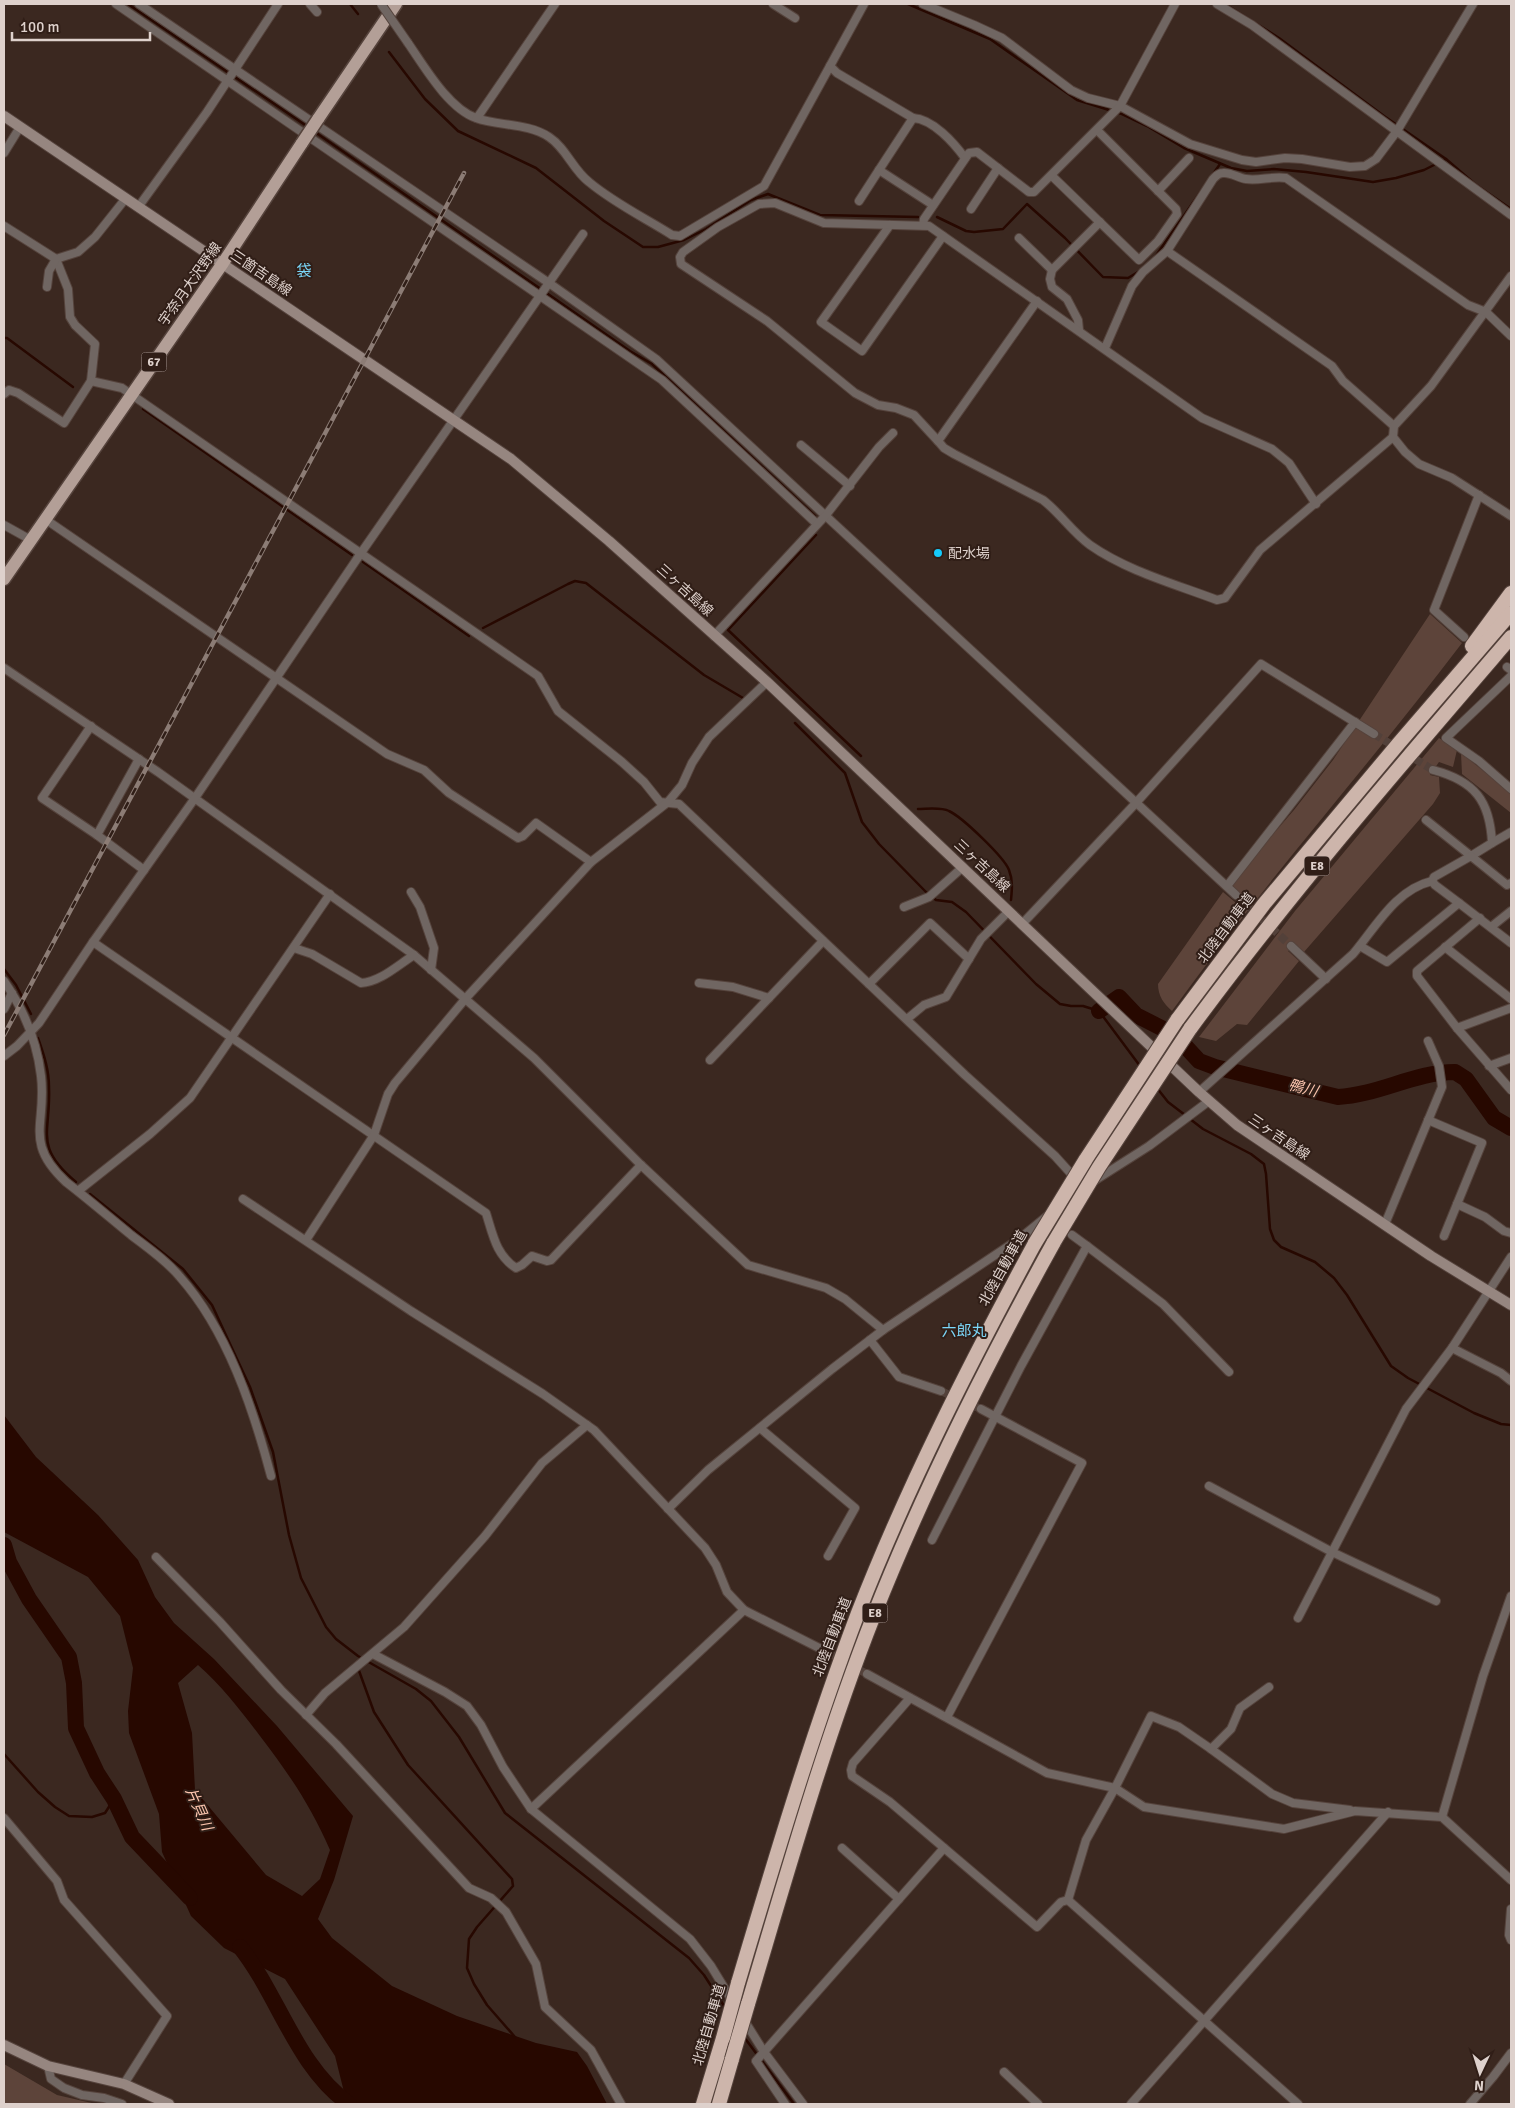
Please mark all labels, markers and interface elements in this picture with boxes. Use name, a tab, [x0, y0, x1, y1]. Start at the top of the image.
scale bar	[12, 10, 150, 42]
text: 100 m	[20, 18, 60, 36]
street label: 宇奈月大沢野線	[155, 239, 225, 329]
street label: 三箇吉島線	[227, 246, 295, 300]
district label: 袋	[296, 262, 312, 280]
road number: 67	[142, 352, 166, 372]
place label: 配水場	[948, 545, 990, 562]
marker: 配水場	[932, 547, 944, 559]
street label: 三ヶ吉島線	[653, 560, 717, 620]
street label: 三ヶ吉島線	[951, 836, 1013, 896]
road number: E8	[1304, 856, 1330, 876]
street label: 北陸自動車道	[1194, 889, 1258, 967]
water label: 鴨川	[1286, 1075, 1322, 1101]
street label: 三ヶ吉島線	[1245, 1110, 1313, 1164]
street label: 北陸自動車道	[975, 1227, 1031, 1309]
district label: 六郎丸	[941, 1322, 987, 1340]
street label: 北陸自動車道	[809, 1595, 855, 1679]
road number: E8	[862, 1604, 888, 1622]
water label: 片貝川	[182, 1785, 217, 1835]
street label: 北陸自動車道	[689, 1982, 729, 2068]
north arrow	[1455, 2048, 1505, 2098]
text: N	[1474, 2077, 1485, 2094]

